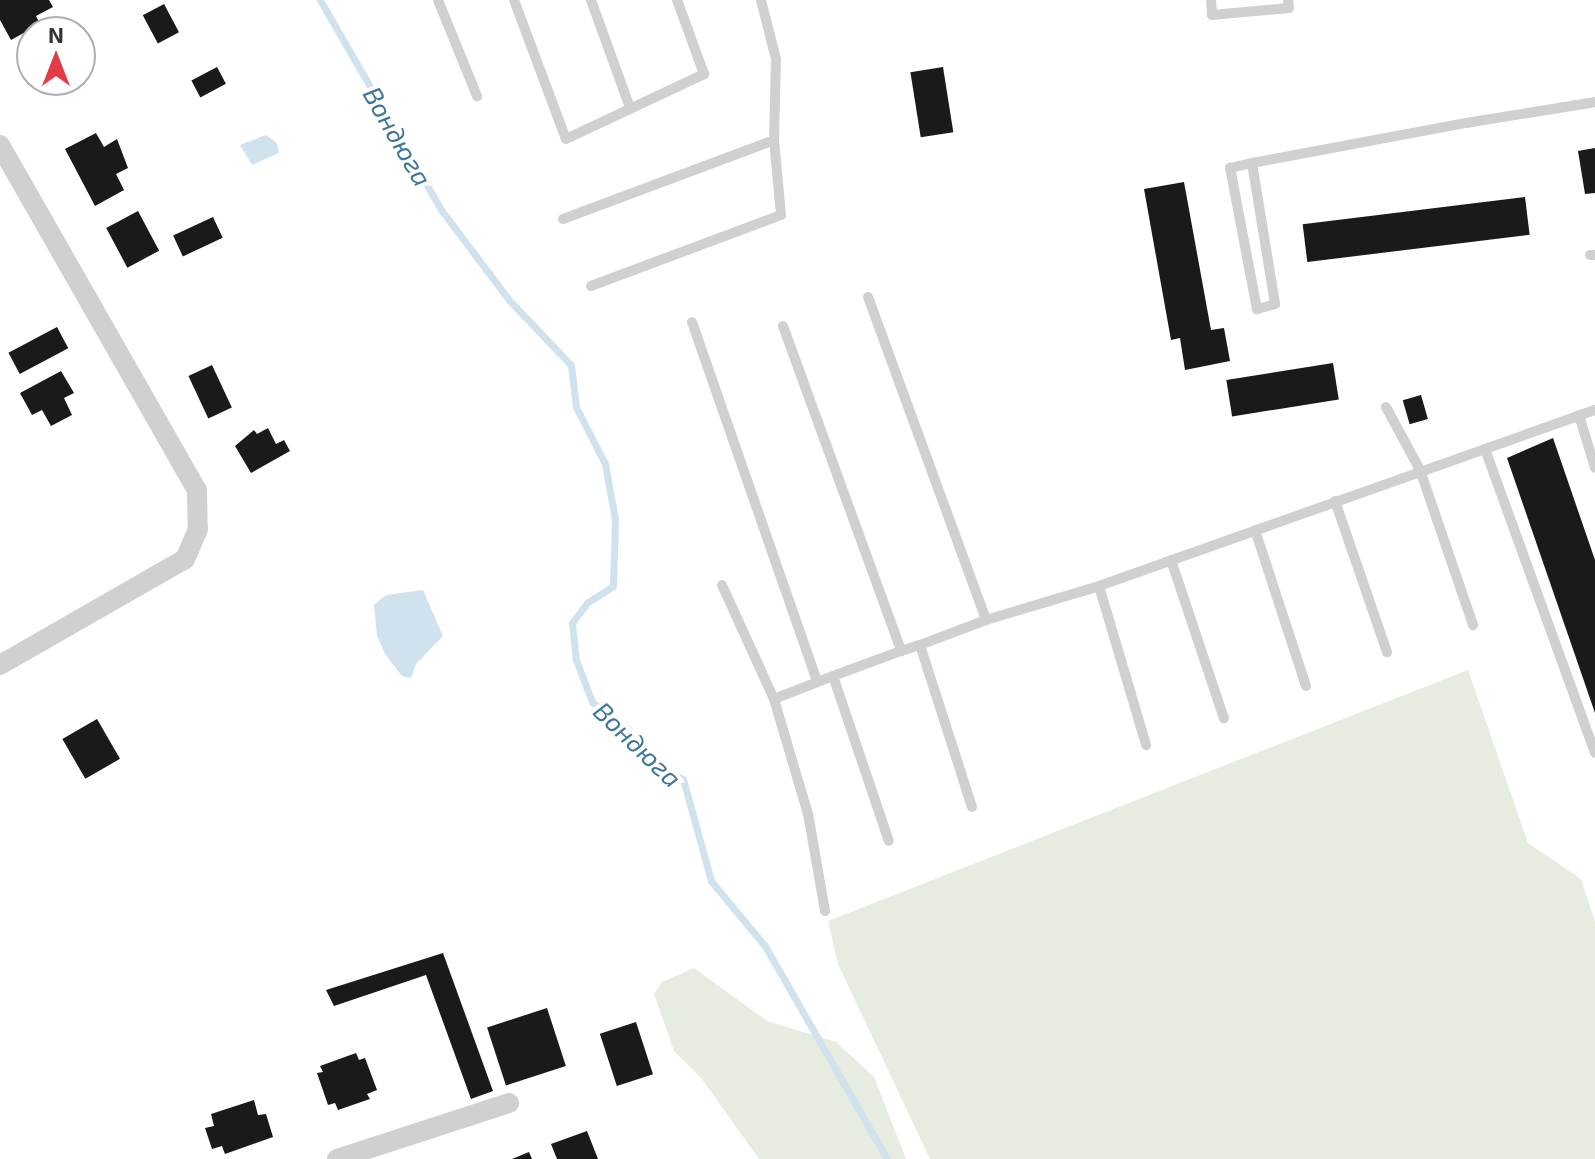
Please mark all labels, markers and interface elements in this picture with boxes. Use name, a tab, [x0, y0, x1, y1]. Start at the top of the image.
north arrow	[16, 16, 96, 96]
text: N	[48, 21, 64, 47]
water label: Вондюга	[357, 81, 439, 191]
water label: Вондюга	[588, 695, 688, 793]

